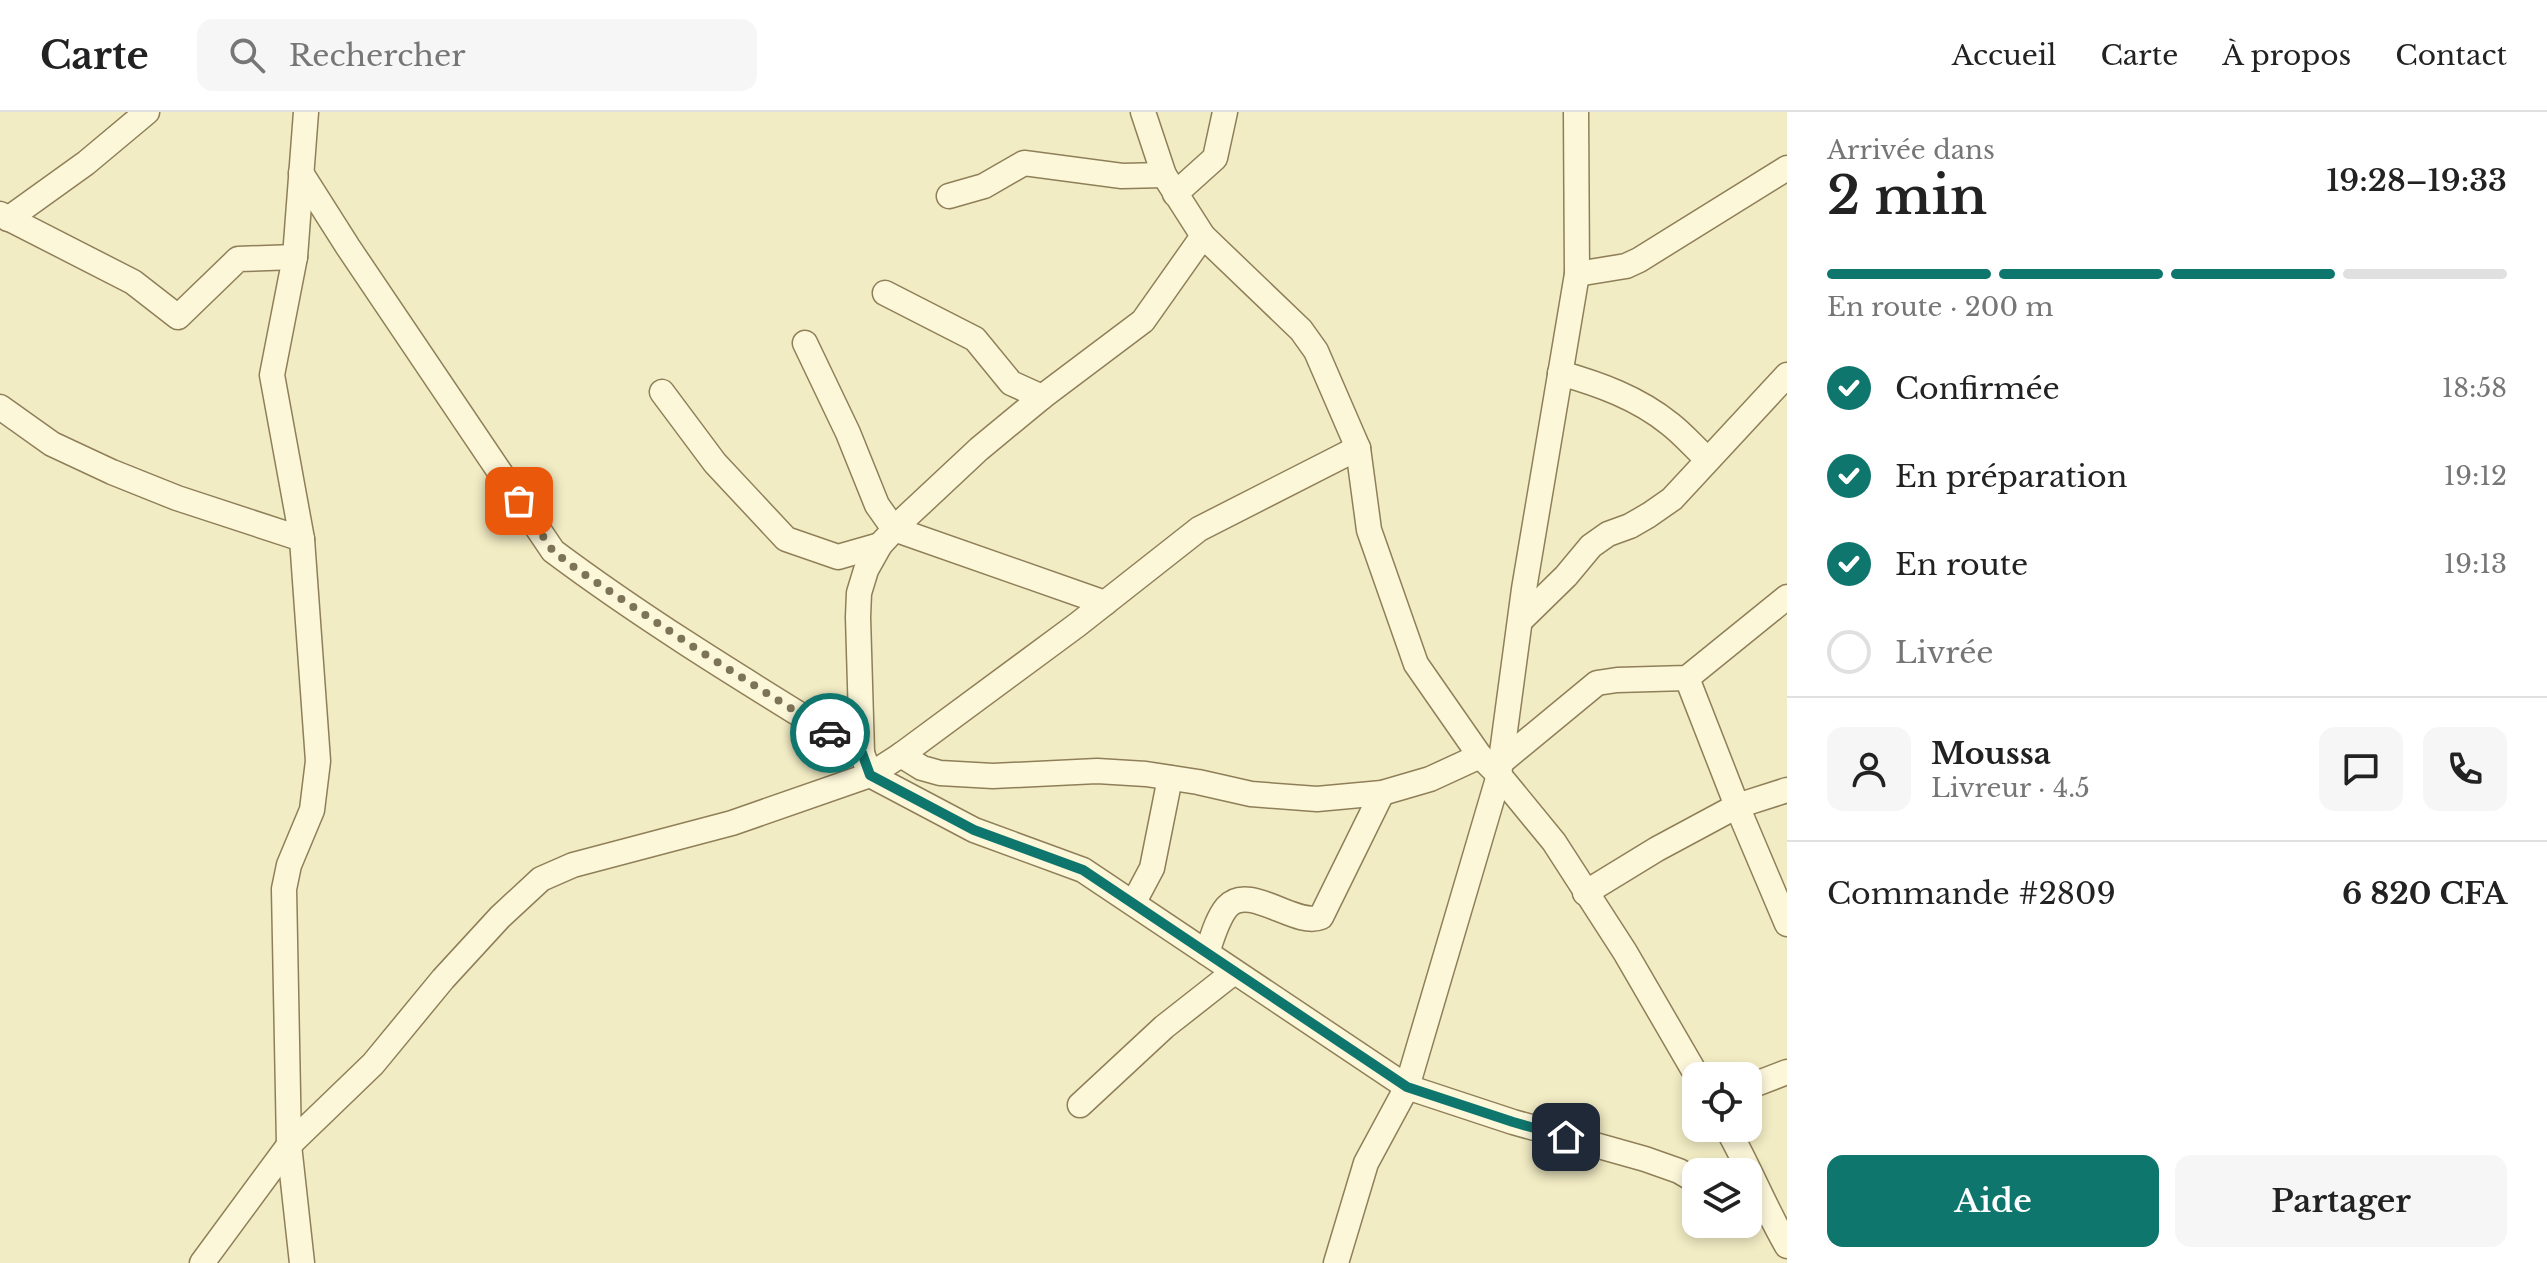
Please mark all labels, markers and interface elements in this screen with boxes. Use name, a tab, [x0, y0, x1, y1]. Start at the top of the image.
search box	[197, 19, 757, 91]
text: Carte	[40, 32, 149, 79]
icon: search	[225, 33, 269, 77]
text: Rechercher	[289, 37, 466, 74]
text: Accueil	[1952, 38, 2056, 73]
text: Carte	[2100, 38, 2178, 73]
text: À propos	[2222, 38, 2351, 73]
text: Contact	[2395, 38, 2507, 73]
text: Arrivée dans	[1827, 134, 1995, 166]
text: 19:28–19:33	[2326, 162, 2507, 199]
text: 2 min	[1827, 164, 1987, 228]
text: En route · 200 m	[1827, 291, 2053, 323]
icon: check	[1827, 366, 1871, 410]
text: Confirmée	[1895, 370, 2060, 407]
text: 18:58	[2442, 372, 2507, 404]
icon: check	[1827, 454, 1871, 498]
text: En préparation	[1895, 458, 2127, 495]
text: 19:12	[2444, 460, 2507, 492]
pin	[485, 467, 553, 535]
icon: bag	[497, 479, 541, 523]
icon: check	[1827, 542, 1871, 586]
text: En route	[1895, 546, 2028, 583]
text: 19:13	[2444, 548, 2507, 580]
text: Livrée	[1895, 634, 1994, 671]
courier	[790, 693, 870, 773]
icon: car	[808, 711, 852, 755]
button: person	[1827, 727, 1911, 811]
button: chat	[2319, 727, 2403, 811]
button: phone	[2423, 727, 2507, 811]
text: Moussa	[1931, 735, 2051, 772]
text: Livreur · 4.5	[1931, 772, 2090, 804]
text: Commande #2809	[1827, 875, 2116, 912]
text: 6 820 CFA	[2342, 875, 2507, 912]
map controls	[1682, 1062, 1762, 1238]
button: locate	[1682, 1062, 1762, 1142]
pin	[1532, 1103, 1600, 1171]
icon: home	[1544, 1115, 1588, 1159]
button: Aide	[1827, 1155, 2159, 1247]
button: Partager	[2175, 1155, 2507, 1247]
button: layers	[1682, 1158, 1762, 1238]

